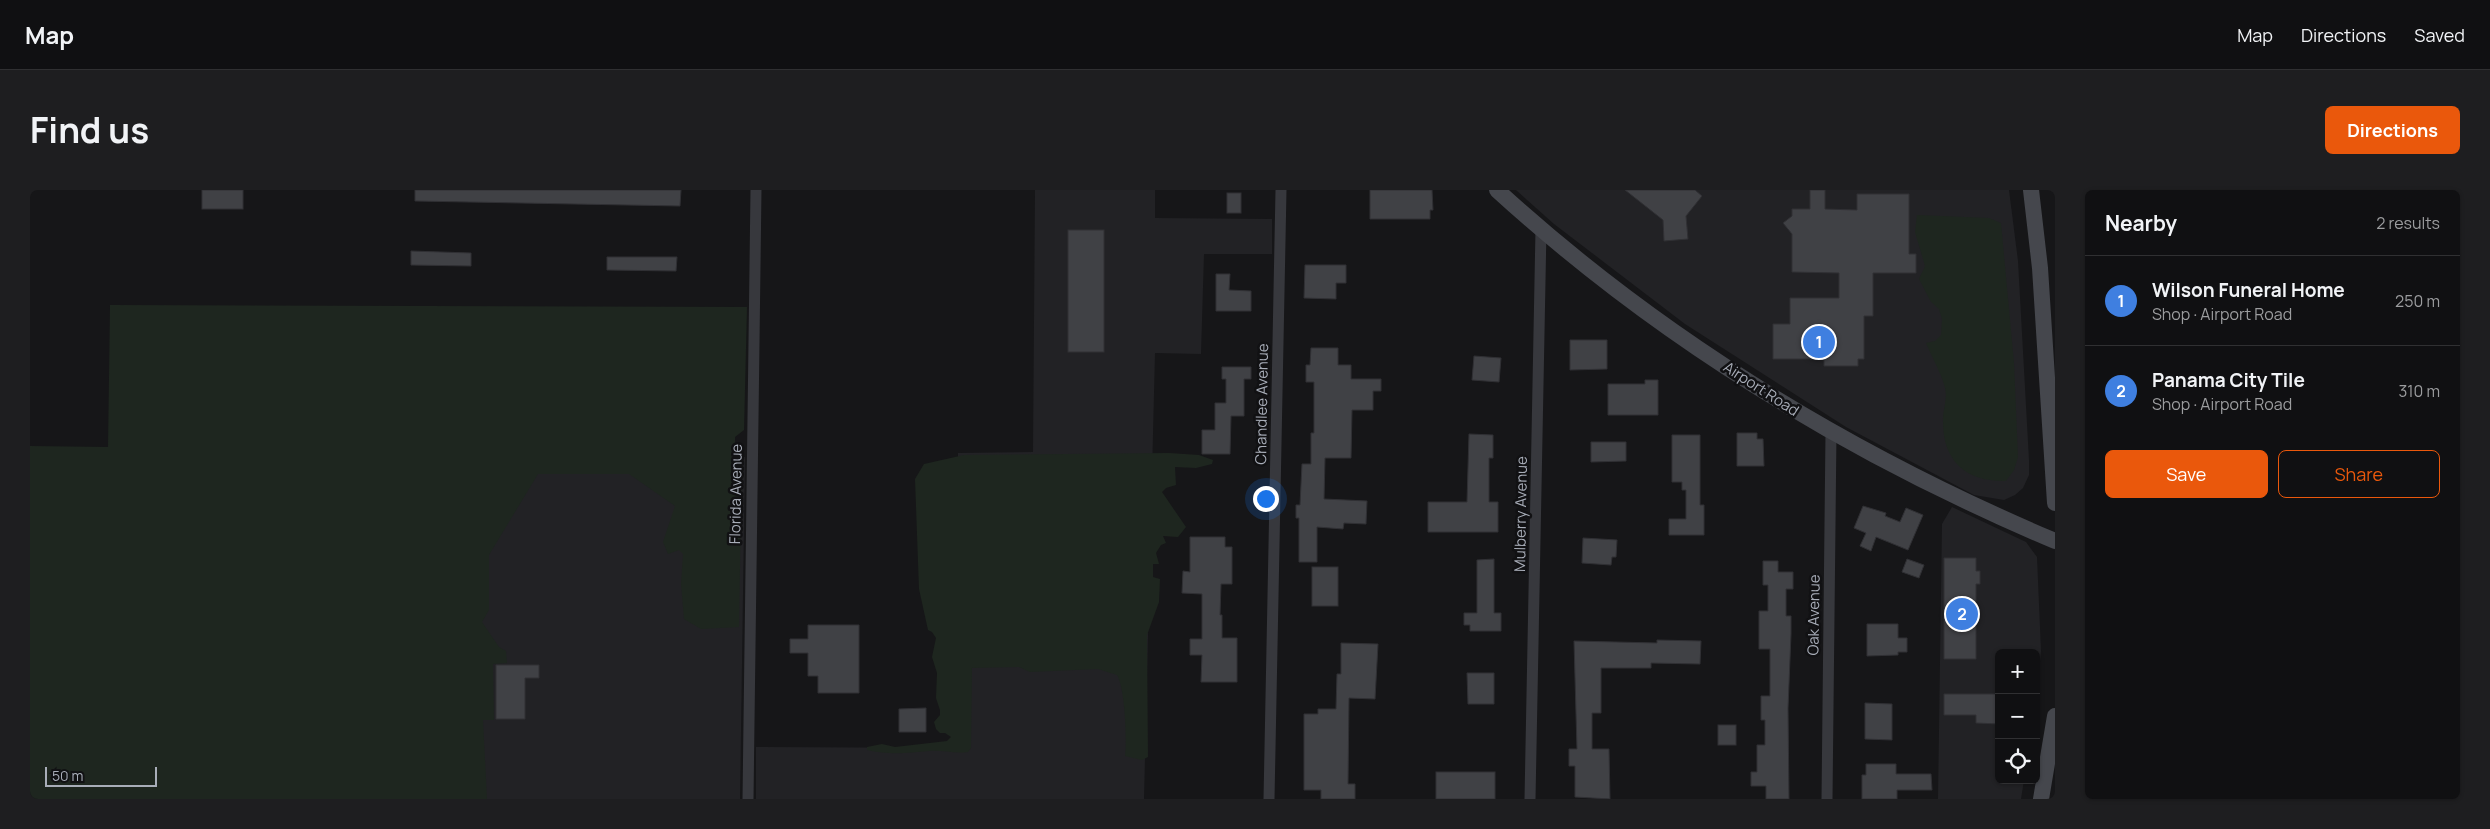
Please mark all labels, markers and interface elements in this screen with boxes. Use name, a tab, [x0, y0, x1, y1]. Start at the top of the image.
text: Map	[25, 18, 74, 51]
text: Map	[2237, 23, 2273, 47]
text: Directions	[2301, 23, 2386, 47]
text: Saved	[2414, 23, 2465, 47]
text: Find us	[30, 106, 149, 154]
button: Directions	[2325, 106, 2460, 154]
text: Nearby	[2105, 209, 2177, 237]
text: 2 results	[2376, 212, 2440, 234]
text: Wilson Funeral Home	[2152, 277, 2345, 303]
text: 1	[2117, 290, 2125, 312]
text: 250 m	[2395, 290, 2440, 312]
text: Shop · Airport Road	[2152, 303, 2292, 325]
pin: 1	[1803, 323, 1835, 361]
street label: Chandlee Avenue	[1250, 343, 1273, 465]
street label: Airport Road	[1719, 356, 1803, 421]
text: Panama City Tile	[2152, 367, 2305, 393]
text: 2	[2116, 380, 2126, 402]
text: 310 m	[2398, 380, 2440, 402]
text: Shop · Airport Road	[2152, 393, 2292, 415]
street label: Florida Avenue	[724, 443, 747, 544]
button: Save	[2105, 450, 2268, 498]
button: Share	[2278, 450, 2440, 498]
street label: Mulberry Avenue	[1509, 456, 1532, 572]
your location	[1253, 486, 1279, 512]
street label: Oak Avenue	[1802, 574, 1825, 656]
pin: 2	[1946, 595, 1978, 633]
map controls	[1995, 649, 2040, 784]
button: +	[1995, 649, 2040, 694]
button: −	[1995, 694, 2040, 739]
button: locate	[1995, 739, 2040, 784]
scale bar	[45, 764, 158, 787]
text: 50 m	[52, 766, 83, 785]

